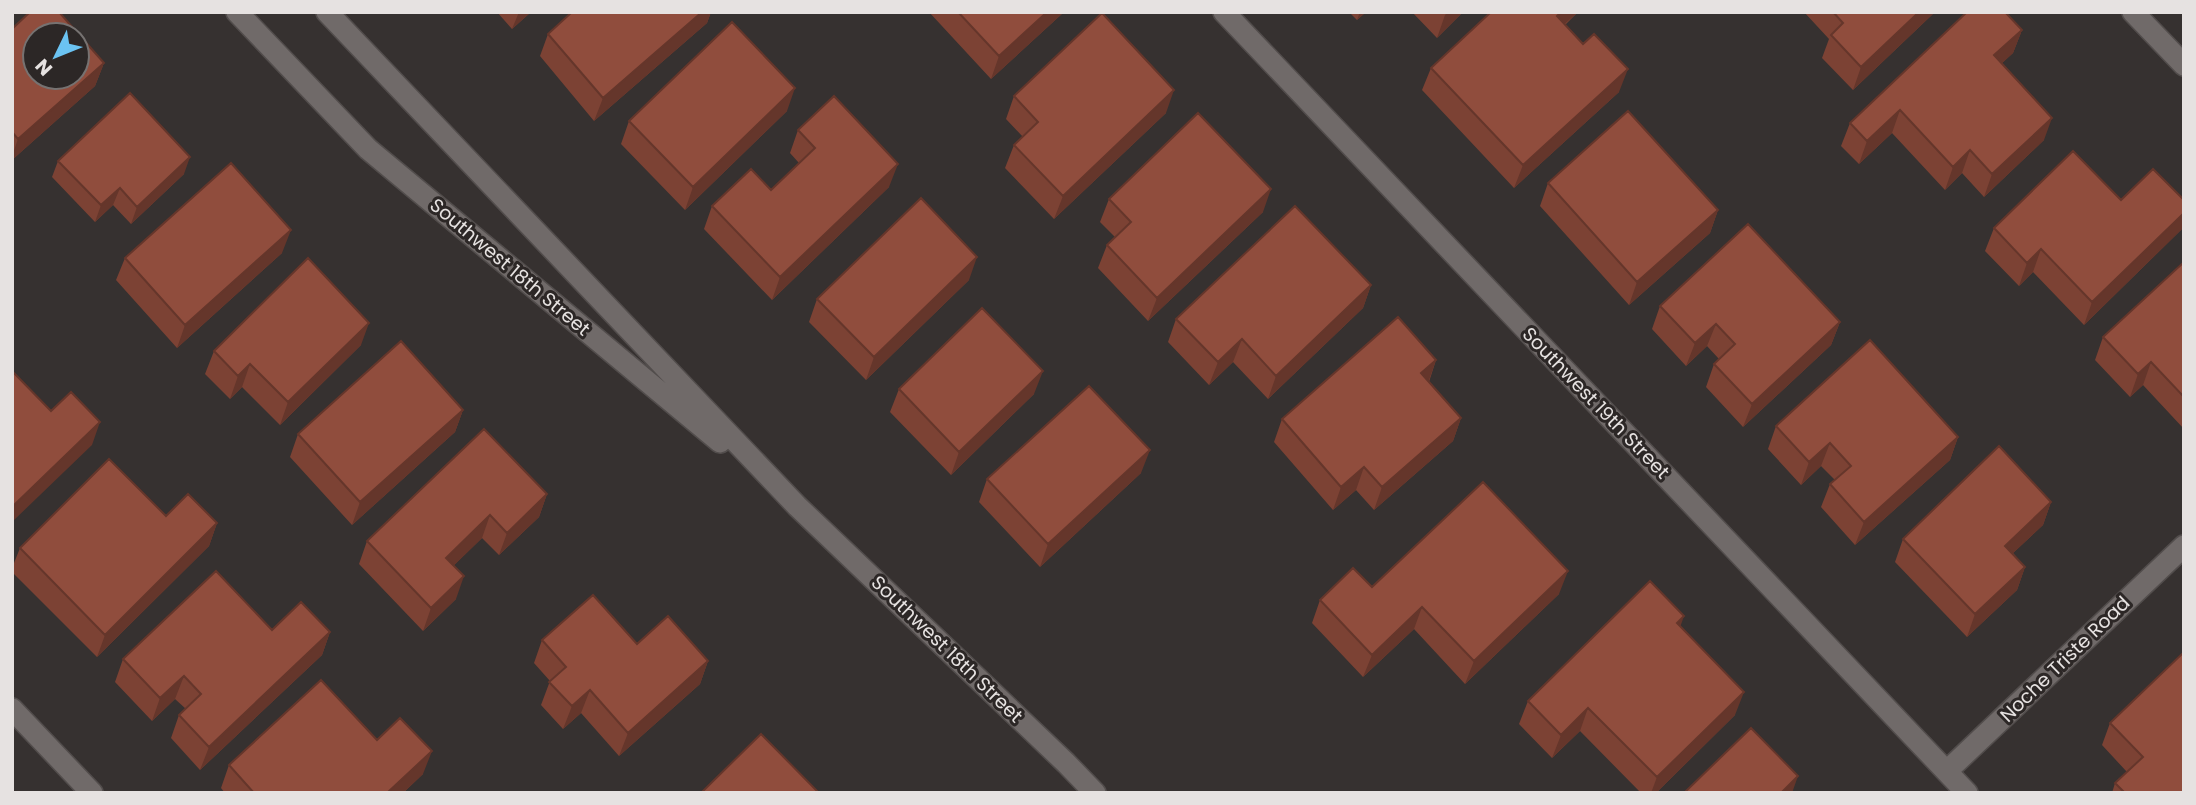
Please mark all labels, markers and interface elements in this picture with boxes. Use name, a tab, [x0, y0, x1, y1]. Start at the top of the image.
north arrow	[21, 21, 91, 91]
text: N	[29, 53, 59, 82]
street label: Southwest 18th Street	[424, 192, 596, 342]
street label: Southwest 19th Street	[1516, 321, 1676, 485]
street label: Southwest 18th Street	[865, 569, 1029, 729]
street label: Noche Triste Road	[1994, 590, 2136, 728]

